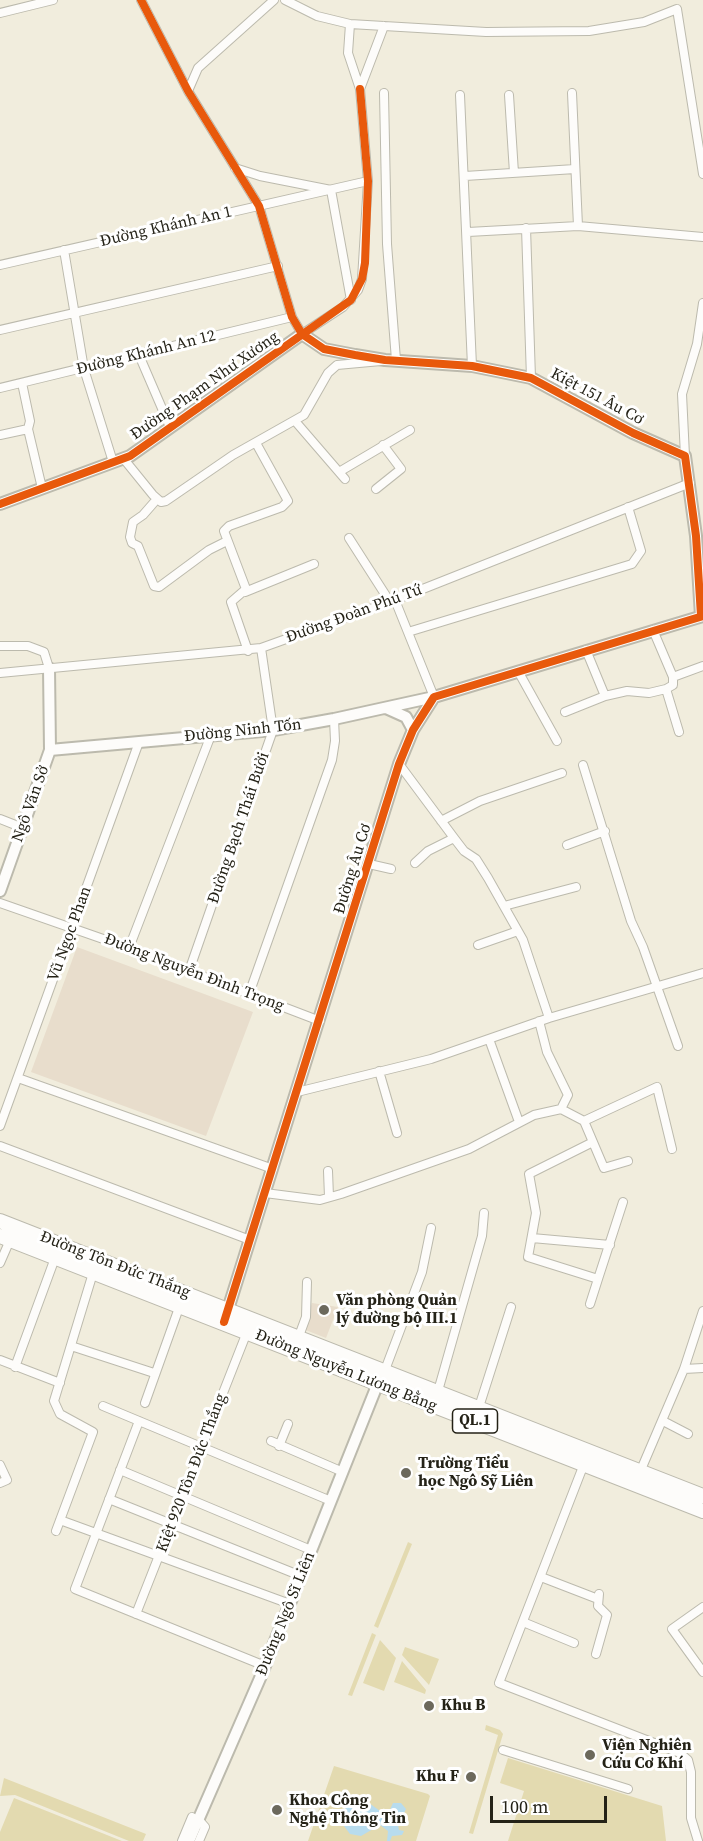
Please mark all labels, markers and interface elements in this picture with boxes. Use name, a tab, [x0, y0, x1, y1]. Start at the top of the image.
street label: Đường Khánh An 1	[98, 203, 234, 251]
street label: Đường Khánh An 12	[74, 326, 218, 380]
street label: Đường Phạm Như Xương	[127, 327, 283, 445]
street label: Kiệt 151 Âu Cơ	[547, 364, 647, 430]
street label: Đường Đoàn Phú Tứ	[283, 580, 425, 648]
street label: Đường Ninh Tốn	[183, 715, 303, 747]
street label: Đường Bạch Thái Bưởi	[204, 750, 274, 906]
street label: Ngô Văn Sở	[8, 763, 54, 845]
street label: Đường Âu Cơ	[330, 822, 376, 916]
street label: Vũ Ngọc Phan	[44, 884, 96, 984]
street label: Đường Nguyễn Đình Trọng	[101, 930, 287, 1016]
street label: Đường Tôn Đức Thắng	[37, 1227, 193, 1303]
place label: Văn phòng Quản lý đường bộ III.1	[336, 1291, 458, 1329]
marker: Văn phòng Quản lý đường bộ III.1	[317, 1303, 331, 1317]
street label: Đường Nguyễn Lương Bằng	[252, 1326, 440, 1416]
street label: Kiệt 920 Tôn Đức Thắng	[153, 1391, 231, 1555]
road number: QL.1	[452, 1409, 498, 1433]
place label: Trường Tiểu học Ngô Sỹ Liên	[418, 1454, 533, 1492]
marker: Trường Tiểu học Ngô Sỹ Liên	[399, 1466, 413, 1480]
street label: Đường Ngô Sĩ Liên	[252, 1549, 320, 1679]
place label: Khu B	[441, 1696, 485, 1716]
marker: Khu B	[422, 1699, 436, 1713]
place label: Viện Nghiên Cứu Cơ Khí	[602, 1736, 692, 1774]
marker: Viện Nghiên Cứu Cơ Khí	[583, 1748, 597, 1762]
place label: Khu F	[416, 1767, 459, 1787]
marker: Khu F	[464, 1770, 478, 1784]
scale bar	[493, 1784, 610, 1822]
place label: Khoa Công Nghệ Thông Tin	[289, 1791, 406, 1829]
text: 100 m	[501, 1794, 548, 1819]
marker: Khoa Công Nghệ Thông Tin	[270, 1803, 284, 1817]

